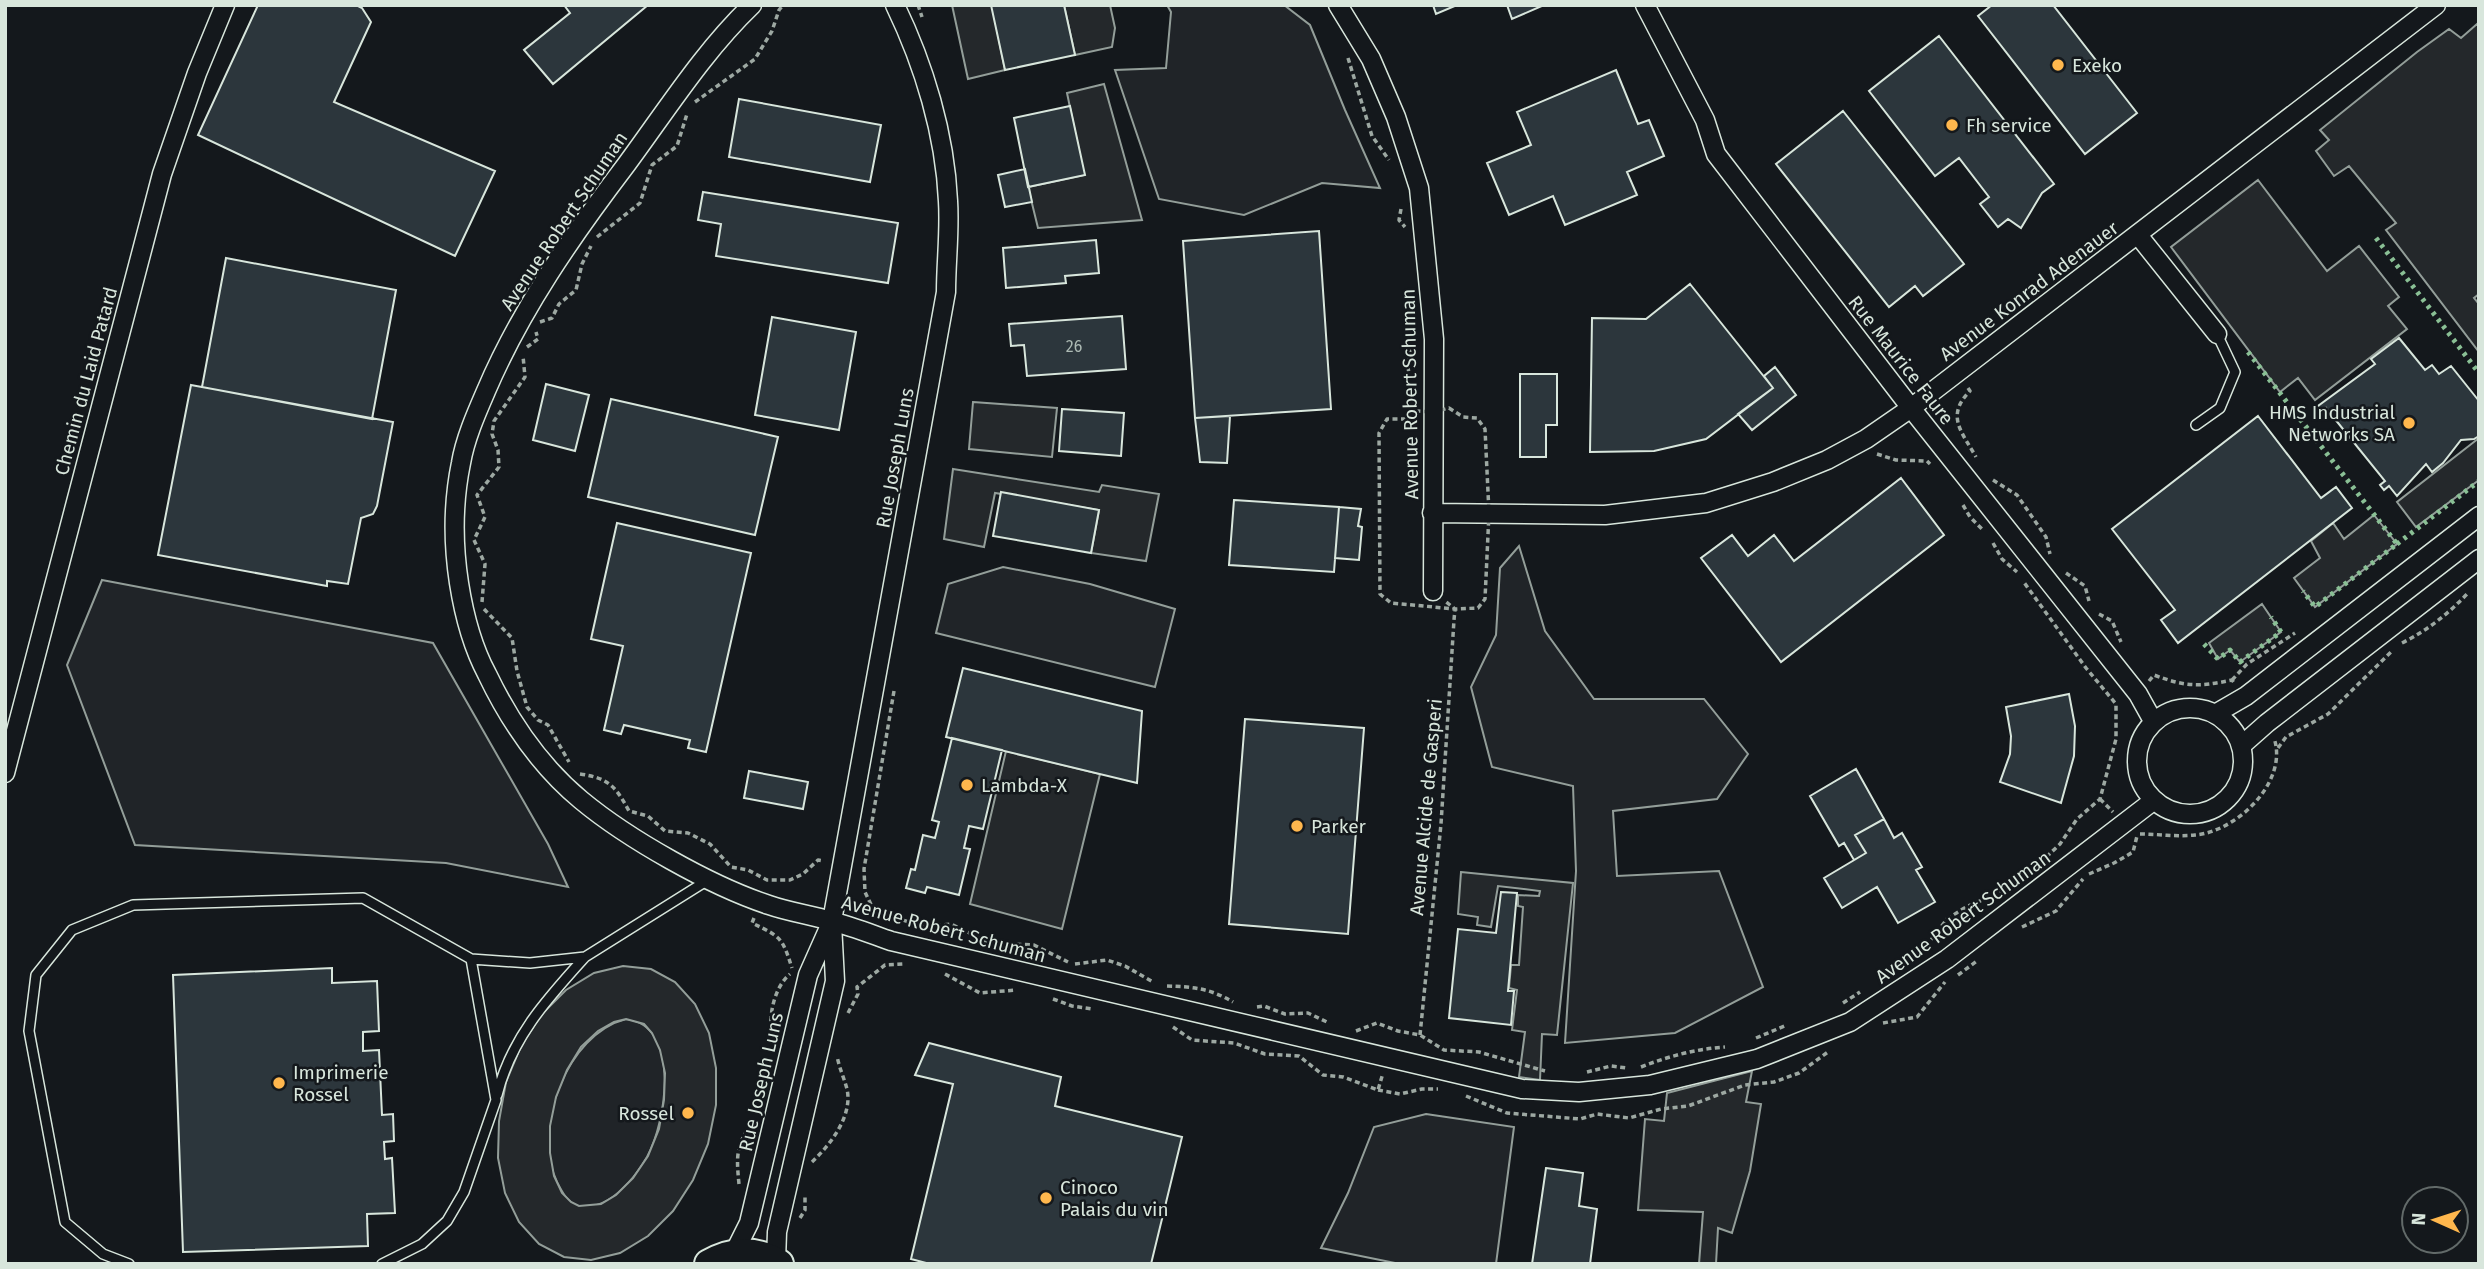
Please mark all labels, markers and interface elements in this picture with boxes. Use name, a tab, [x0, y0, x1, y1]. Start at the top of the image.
place label: Exeko	[2072, 54, 2122, 77]
marker: Exeko	[2050, 57, 2066, 73]
place label: Fh service	[1966, 114, 2052, 137]
marker: Fh service	[1944, 117, 1960, 133]
street label: Avenue Robert Schuman	[496, 127, 632, 315]
street label: Avenue Konrad Adenauer	[1935, 216, 2123, 366]
street label: Chemin du Laid Patard	[50, 284, 122, 478]
street label: Avenue Robert Schuman	[1397, 288, 1423, 500]
street label: Rue Maurice Faure	[1843, 291, 1959, 429]
house number: 26	[1066, 337, 1082, 356]
street label: Rue Joseph Luns	[871, 386, 919, 530]
place label: HMS Industrial Networks SA	[2269, 401, 2395, 446]
marker: HMS Industrial Networks SA	[2401, 415, 2417, 431]
street label: Avenue Alcide de Gasperi	[1405, 698, 1447, 916]
place label: Lambda-X	[981, 774, 1068, 797]
marker: Lambda-X	[959, 777, 975, 793]
place label: Parker	[1311, 815, 1367, 838]
marker: Parker	[1289, 818, 1305, 834]
street label: Avenue Robert Schuman	[1871, 846, 2055, 988]
street label: Avenue Robert Schuman	[839, 891, 1049, 967]
street label: Rue Joseph Luns	[734, 1010, 788, 1154]
place label: Imprimerie Rossel	[293, 1061, 389, 1106]
marker: Imprimerie Rossel	[271, 1075, 287, 1091]
place label: Rossel	[618, 1102, 674, 1125]
marker: Rossel	[680, 1105, 696, 1121]
place label: Cinoco Palais du vin	[1060, 1176, 1169, 1221]
north arrow	[2400, 1185, 2470, 1255]
marker: Cinoco Palais du vin	[1038, 1190, 1054, 1206]
text: N	[2407, 1212, 2430, 1226]

